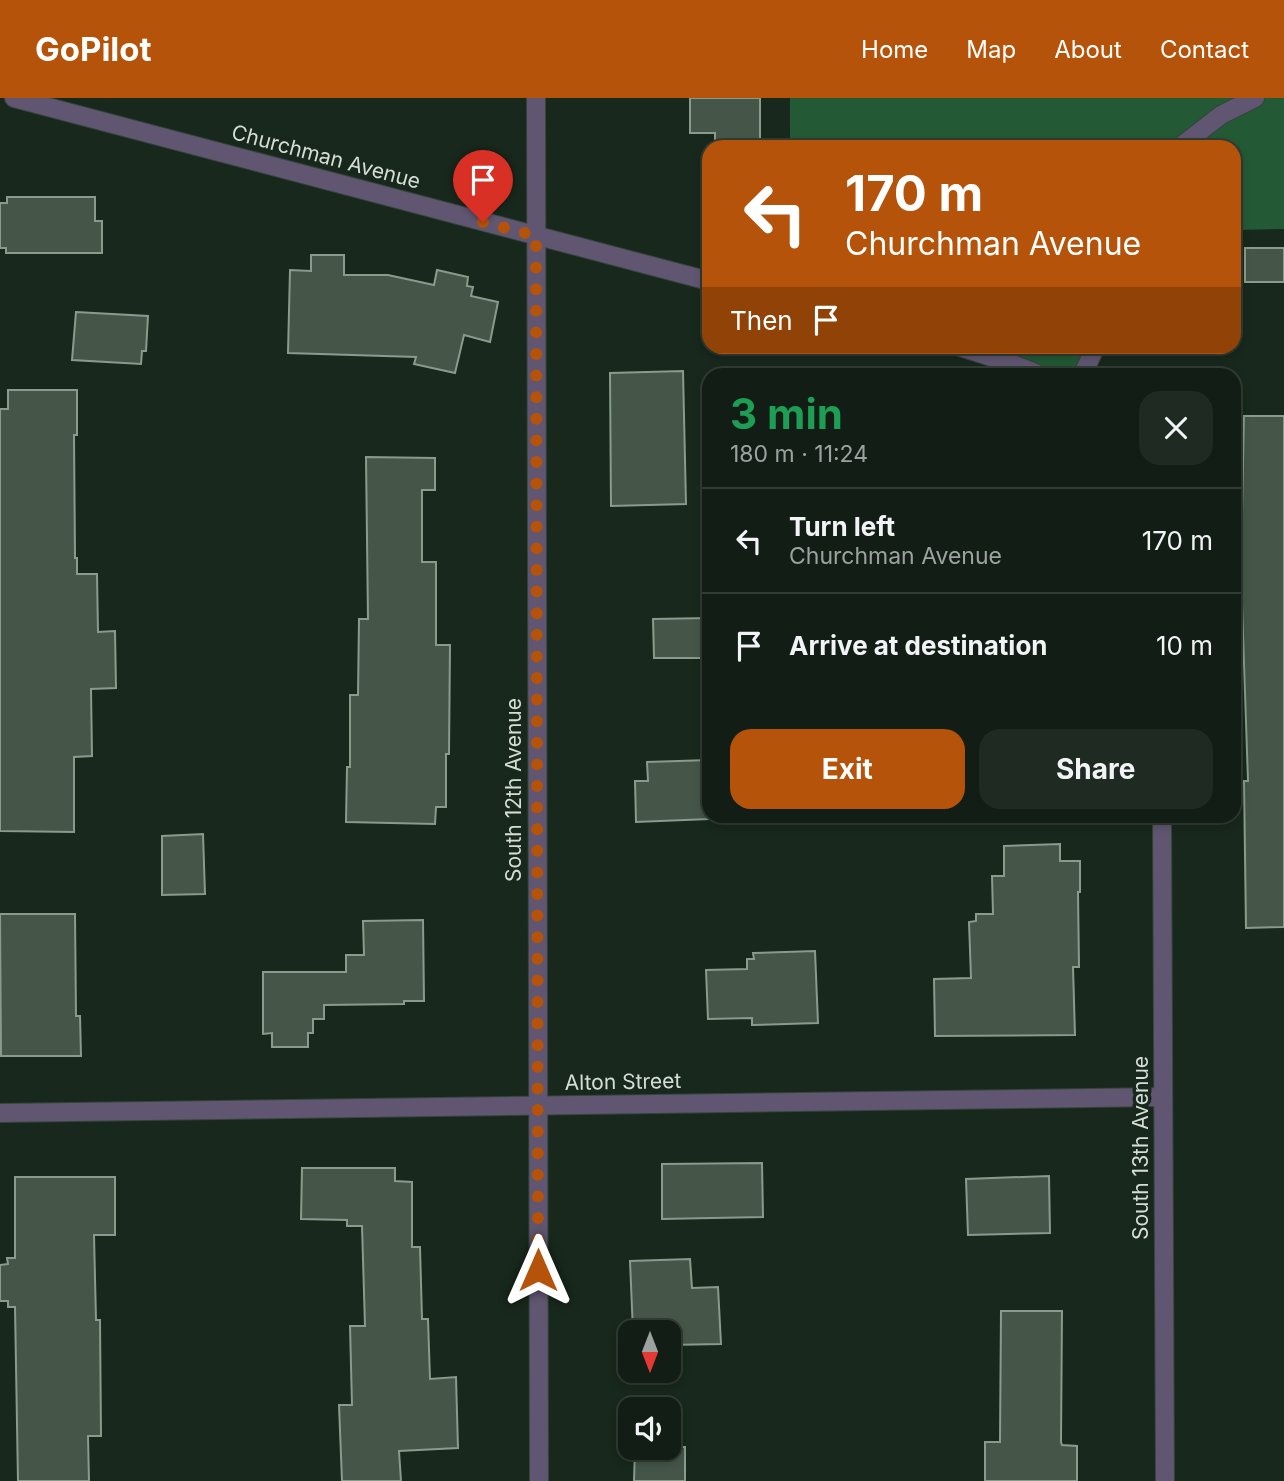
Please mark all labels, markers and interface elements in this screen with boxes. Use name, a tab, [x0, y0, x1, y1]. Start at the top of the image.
text: GoPilot	[35, 29, 152, 69]
text: Home	[861, 35, 928, 64]
text: Map	[966, 35, 1016, 64]
text: About	[1054, 35, 1122, 64]
text: Contact	[1160, 35, 1249, 64]
street label: Churchman Avenue	[229, 119, 423, 194]
pin	[453, 150, 513, 222]
icon: arrive	[464, 161, 502, 199]
text: 170 m	[845, 164, 983, 223]
icon: left	[730, 168, 821, 259]
text: Churchman Avenue	[845, 224, 1141, 263]
icon: arrive	[807, 301, 845, 339]
text: Then	[730, 305, 793, 336]
text: 3 min	[730, 388, 843, 439]
button: close	[1139, 391, 1213, 465]
text: 180 m · 11:24	[730, 440, 868, 468]
text: Turn left	[789, 511, 895, 542]
icon: left	[730, 522, 768, 560]
text: 170 m	[1142, 525, 1213, 556]
text: Churchman Avenue	[789, 542, 1002, 570]
icon: arrive	[730, 627, 768, 665]
text: Arrive at destination	[789, 630, 1048, 661]
text: 10 m	[1156, 630, 1213, 661]
street label: South 12th Avenue	[501, 698, 526, 882]
button: Exit	[730, 729, 965, 809]
button: Share	[979, 729, 1213, 809]
street label: South 13th Avenue	[1128, 1056, 1153, 1240]
street label: Alton Street	[564, 1068, 682, 1095]
position arrow	[501, 1233, 575, 1307]
north arrow	[618, 1320, 681, 1382]
map controls	[618, 1320, 681, 1460]
button: sound	[618, 1397, 681, 1460]

